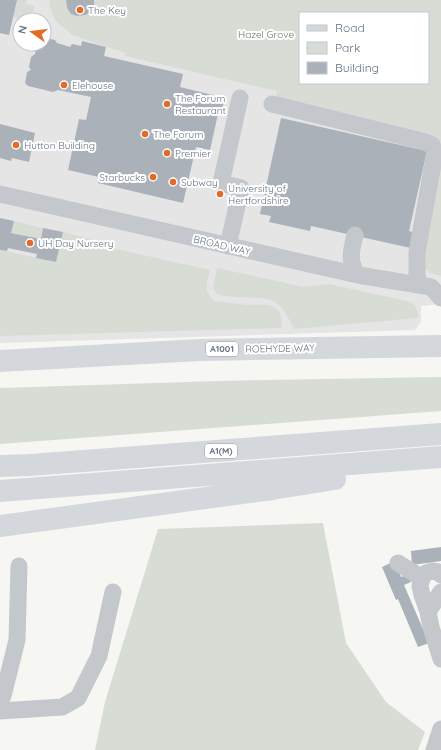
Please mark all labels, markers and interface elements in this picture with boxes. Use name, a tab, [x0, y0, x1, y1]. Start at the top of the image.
place label: The Key	[88, 4, 126, 17]
marker: The Key	[75, 5, 85, 15]
north arrow	[12, 12, 52, 52]
legend	[299, 12, 429, 84]
text: Road	[335, 20, 365, 35]
text: N	[15, 24, 30, 35]
park label: Hazel Grove	[238, 28, 294, 41]
text: Park	[335, 40, 360, 55]
text: Building	[335, 60, 379, 75]
place label: Elehouse	[72, 79, 114, 92]
marker: Elehouse	[59, 80, 69, 90]
place label: The Forum Restaurant	[175, 92, 227, 117]
marker: The Forum Restaurant	[162, 99, 172, 109]
place label: The Forum	[153, 128, 203, 141]
marker: The Forum	[140, 129, 150, 139]
place label: Hutton Building	[24, 139, 95, 152]
marker: Hutton Building	[11, 140, 21, 150]
place label: Premier	[175, 147, 211, 160]
marker: Premier	[162, 148, 172, 158]
place label: Starbucks	[99, 171, 145, 184]
marker: Starbucks	[148, 172, 158, 182]
place label: Subway	[181, 176, 218, 189]
marker: Subway	[168, 177, 178, 187]
place label: University of Hertfordshire	[228, 182, 289, 207]
marker: University of Hertfordshire	[215, 189, 225, 199]
street label: BROAD WAY	[192, 233, 252, 258]
place label: UH Day Nursery	[38, 237, 113, 250]
marker: UH Day Nursery	[25, 238, 35, 248]
street label: ROEHYDE WAY	[245, 341, 315, 356]
road number: A1001	[206, 342, 238, 356]
road number: A1(M)	[205, 444, 237, 458]

